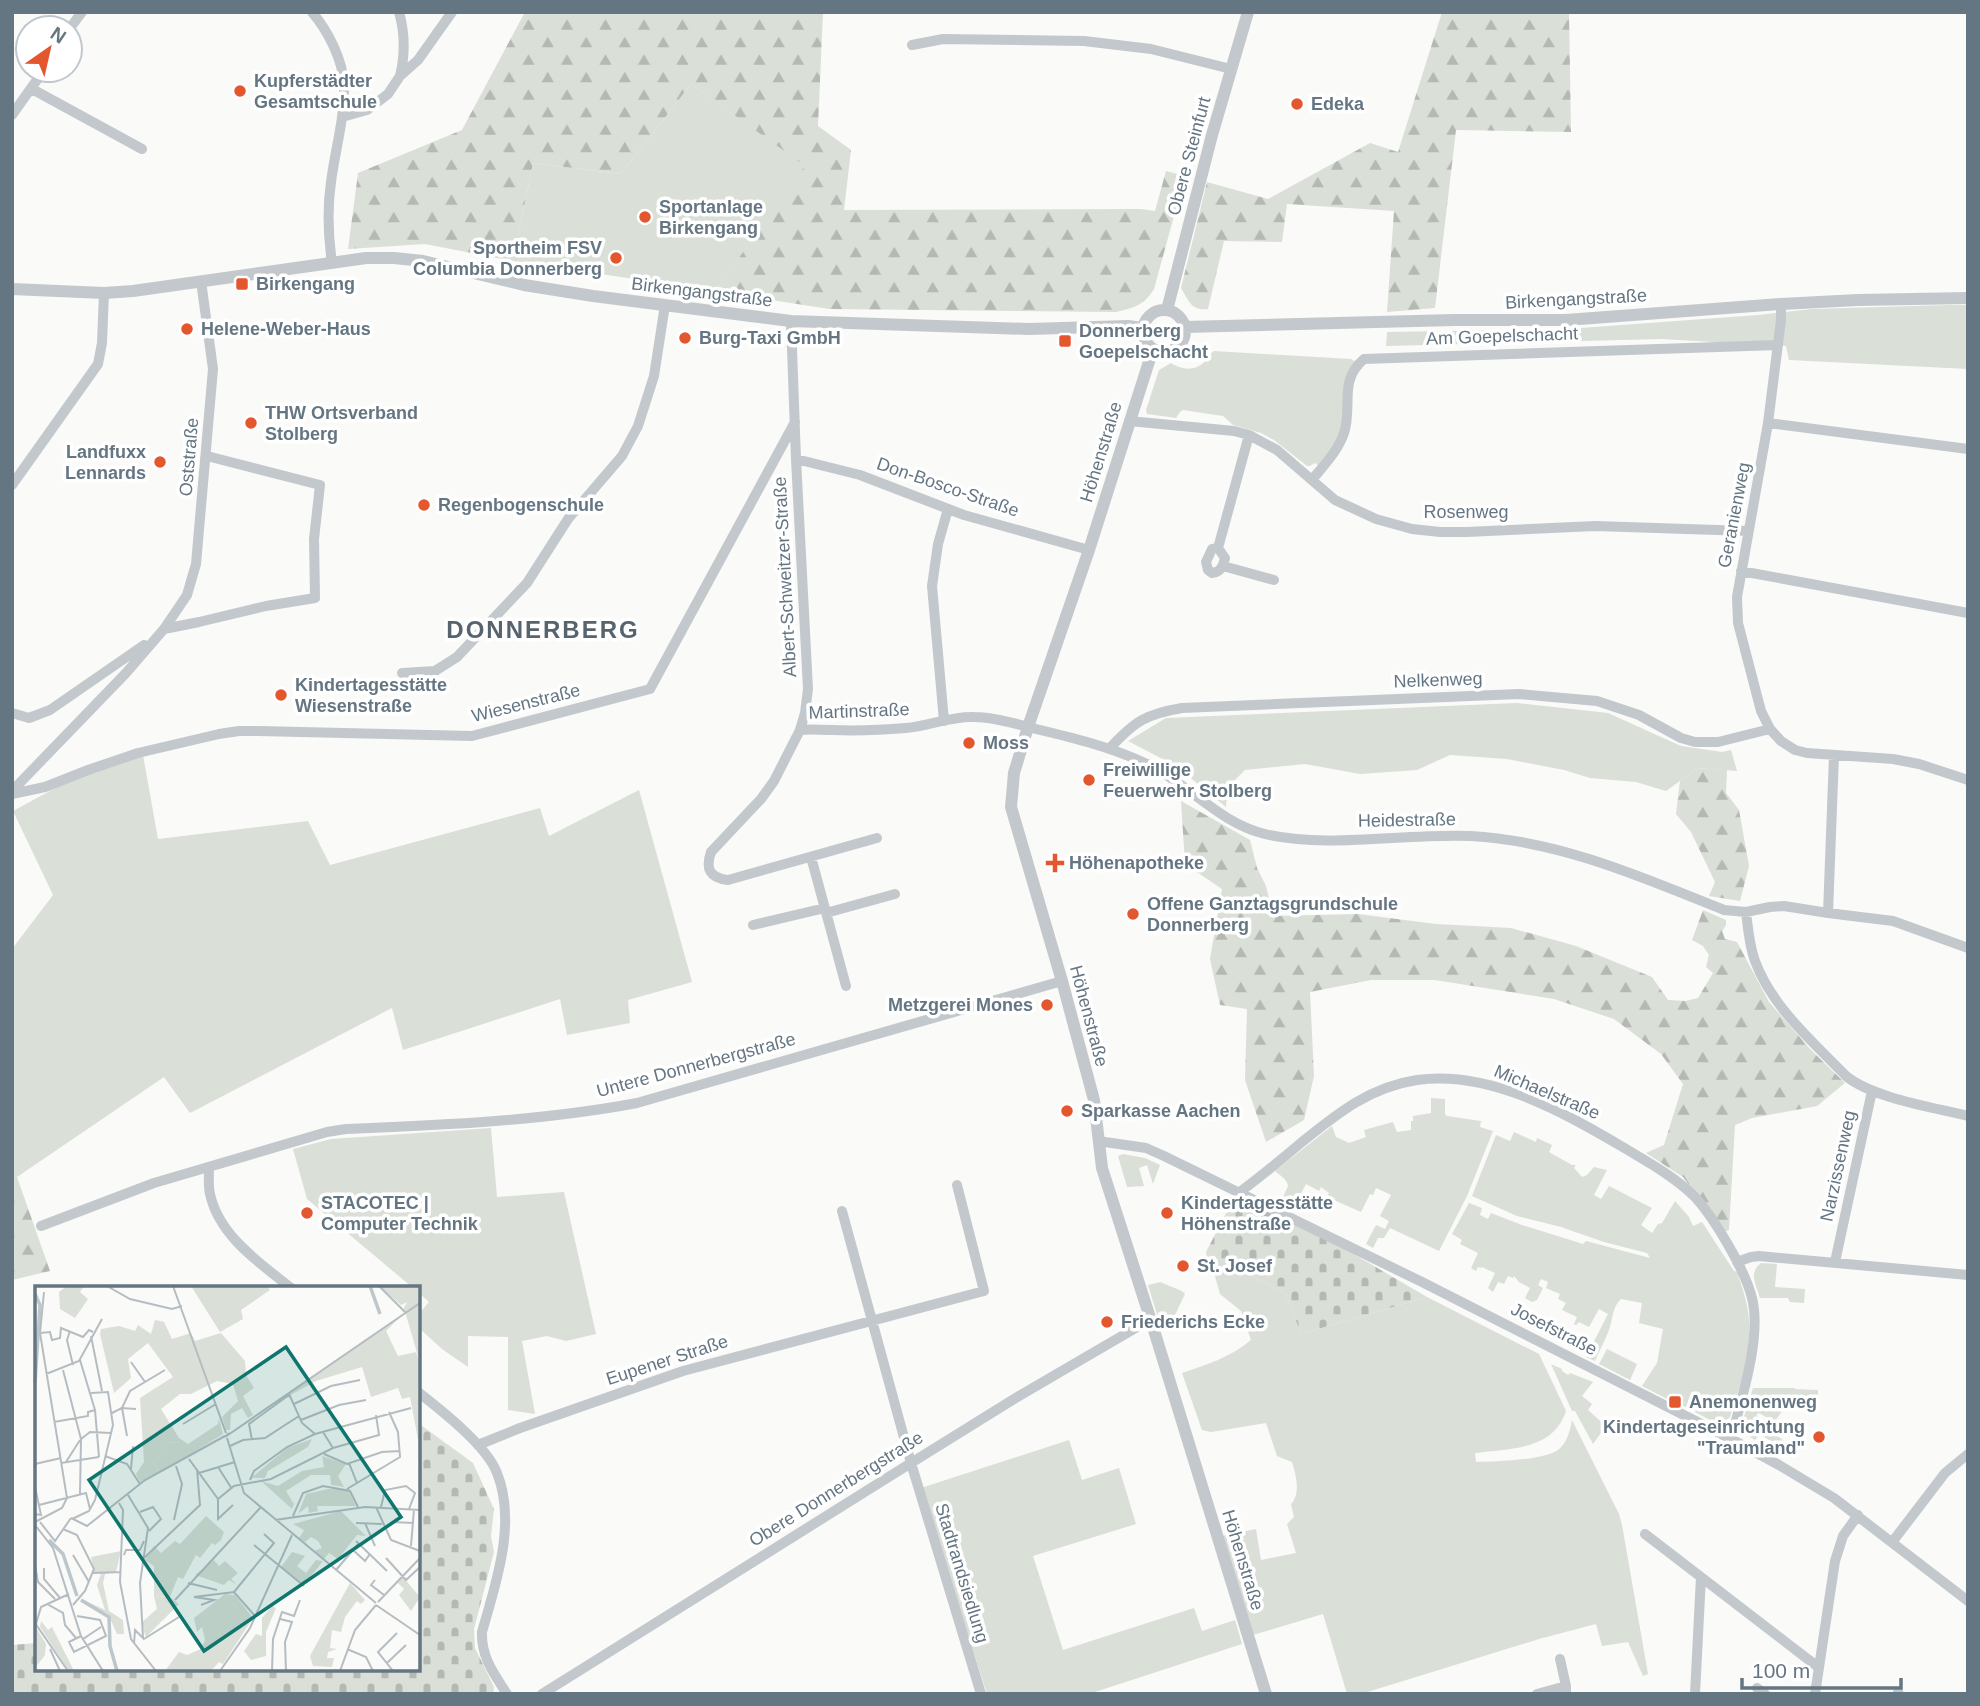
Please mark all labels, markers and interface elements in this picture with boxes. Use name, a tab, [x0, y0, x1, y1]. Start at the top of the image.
north arrow	[14, 14, 84, 84]
text: N	[47, 23, 70, 48]
place label: Kupferstädter Gesamtschule	[254, 71, 377, 112]
marker: Kupferstädter Gesamtschule	[232, 83, 248, 99]
street label: Obere Steinfurt	[1164, 94, 1214, 218]
place label: Edeka	[1311, 94, 1365, 114]
marker: Edeka	[1289, 96, 1305, 112]
place label: Sportanlage Birkengang	[659, 197, 763, 238]
marker: Sportanlage Birkengang	[637, 209, 653, 225]
place label: Sportheim FSV Columbia Donnerberg	[413, 238, 602, 279]
marker: Sportheim FSV Columbia Donnerberg	[608, 250, 624, 266]
street label: Birkengangstraße	[630, 273, 774, 311]
place label: Birkengang	[256, 274, 355, 294]
marker: Birkengang	[234, 276, 250, 292]
street label: Birkengangstraße	[1505, 285, 1647, 313]
place label: Helene-Weber-Haus	[201, 319, 371, 339]
marker: Helene-Weber-Haus	[179, 321, 195, 337]
place label: Donnerberg Goepelschacht	[1079, 321, 1208, 362]
street label: Am Goepelschacht	[1426, 323, 1578, 349]
place label: Burg-Taxi GmbH	[699, 328, 841, 348]
marker: Burg-Taxi GmbH	[677, 330, 693, 346]
marker: Donnerberg Goepelschacht	[1057, 333, 1073, 349]
street label: Höhenstraße	[1076, 399, 1126, 505]
place label: THW Ortsverband Stolberg	[265, 403, 418, 444]
marker: THW Ortsverband Stolberg	[243, 415, 259, 431]
street label: Oststraße	[176, 417, 202, 497]
place label: Landfuxx Lennards	[65, 442, 146, 483]
street label: Don-Bosco-Straße	[874, 453, 1022, 521]
marker: Landfuxx Lennards	[152, 454, 168, 470]
street label: Geranienweg	[1714, 461, 1754, 569]
street label: Albert-Schweitzer-Straße	[770, 476, 800, 678]
place label: Regenbogenschule	[438, 495, 604, 515]
marker: Regenbogenschule	[416, 497, 432, 513]
street label: Rosenweg	[1423, 502, 1509, 522]
district label: DONNERBERG	[446, 616, 640, 643]
street label: Nelkenweg	[1393, 668, 1483, 692]
place label: Kindertagesstätte Wiesenstraße	[295, 675, 447, 716]
street label: Wiesenstraße	[470, 680, 582, 726]
marker: Kindertagesstätte Wiesenstraße	[273, 687, 289, 703]
street label: Martinstraße	[808, 699, 910, 723]
place label: Moss	[983, 733, 1029, 753]
marker: Moss	[961, 735, 977, 751]
place label: Freiwillige Feuerwehr Stolberg	[1103, 760, 1272, 801]
marker: Freiwillige Feuerwehr Stolberg	[1081, 772, 1097, 788]
street label: Heidestraße	[1358, 809, 1456, 831]
place label: Höhenapotheke	[1069, 853, 1204, 873]
marker: Höhenapotheke	[1047, 855, 1063, 871]
place label: Offene Ganztagsgrundschule Donnerberg	[1147, 894, 1398, 935]
marker: Offene Ganztagsgrundschule Donnerberg	[1125, 906, 1141, 922]
street label: Höhenstraße	[1066, 963, 1112, 1069]
place label: Metzgerei Mones	[888, 995, 1033, 1015]
marker: Metzgerei Mones	[1039, 997, 1055, 1013]
street label: Untere Donnerbergstraße	[594, 1029, 798, 1101]
street label: Michaelstraße	[1491, 1061, 1603, 1123]
place label: Sparkasse Aachen	[1081, 1101, 1240, 1121]
marker: Sparkasse Aachen	[1059, 1103, 1075, 1119]
street label: Narzissenweg	[1816, 1109, 1860, 1223]
place label: STACOTEC | Computer Technik	[321, 1193, 479, 1234]
place label: Kindertagesstätte Höhenstraße	[1181, 1193, 1333, 1234]
marker: STACOTEC | Computer Technik	[299, 1205, 315, 1221]
marker: Kindertagesstätte Höhenstraße	[1159, 1205, 1175, 1221]
place label: St. Josef	[1197, 1256, 1273, 1276]
marker: St. Josef	[1175, 1258, 1191, 1274]
inset map	[35, 1286, 420, 1671]
street label: Josefstraße	[1508, 1299, 1600, 1359]
place label: Friederichs Ecke	[1121, 1312, 1265, 1332]
marker: Friederichs Ecke	[1099, 1314, 1115, 1330]
street label: Eupener Straße	[603, 1331, 731, 1389]
place label: Anemonenweg	[1689, 1392, 1817, 1412]
marker: Anemonenweg	[1667, 1394, 1683, 1410]
place label: Kindertageseinrichtung "Traumland"	[1603, 1417, 1805, 1458]
street label: Obere Donnerbergstraße	[745, 1427, 927, 1551]
marker: Kindertageseinrichtung "Traumland"	[1811, 1429, 1827, 1445]
street label: Stadtrandsiedlung	[931, 1501, 993, 1645]
street label: Höhenstraße	[1218, 1507, 1268, 1613]
scale bar	[1742, 1646, 1901, 1690]
text: 100 m	[1752, 1659, 1810, 1682]

